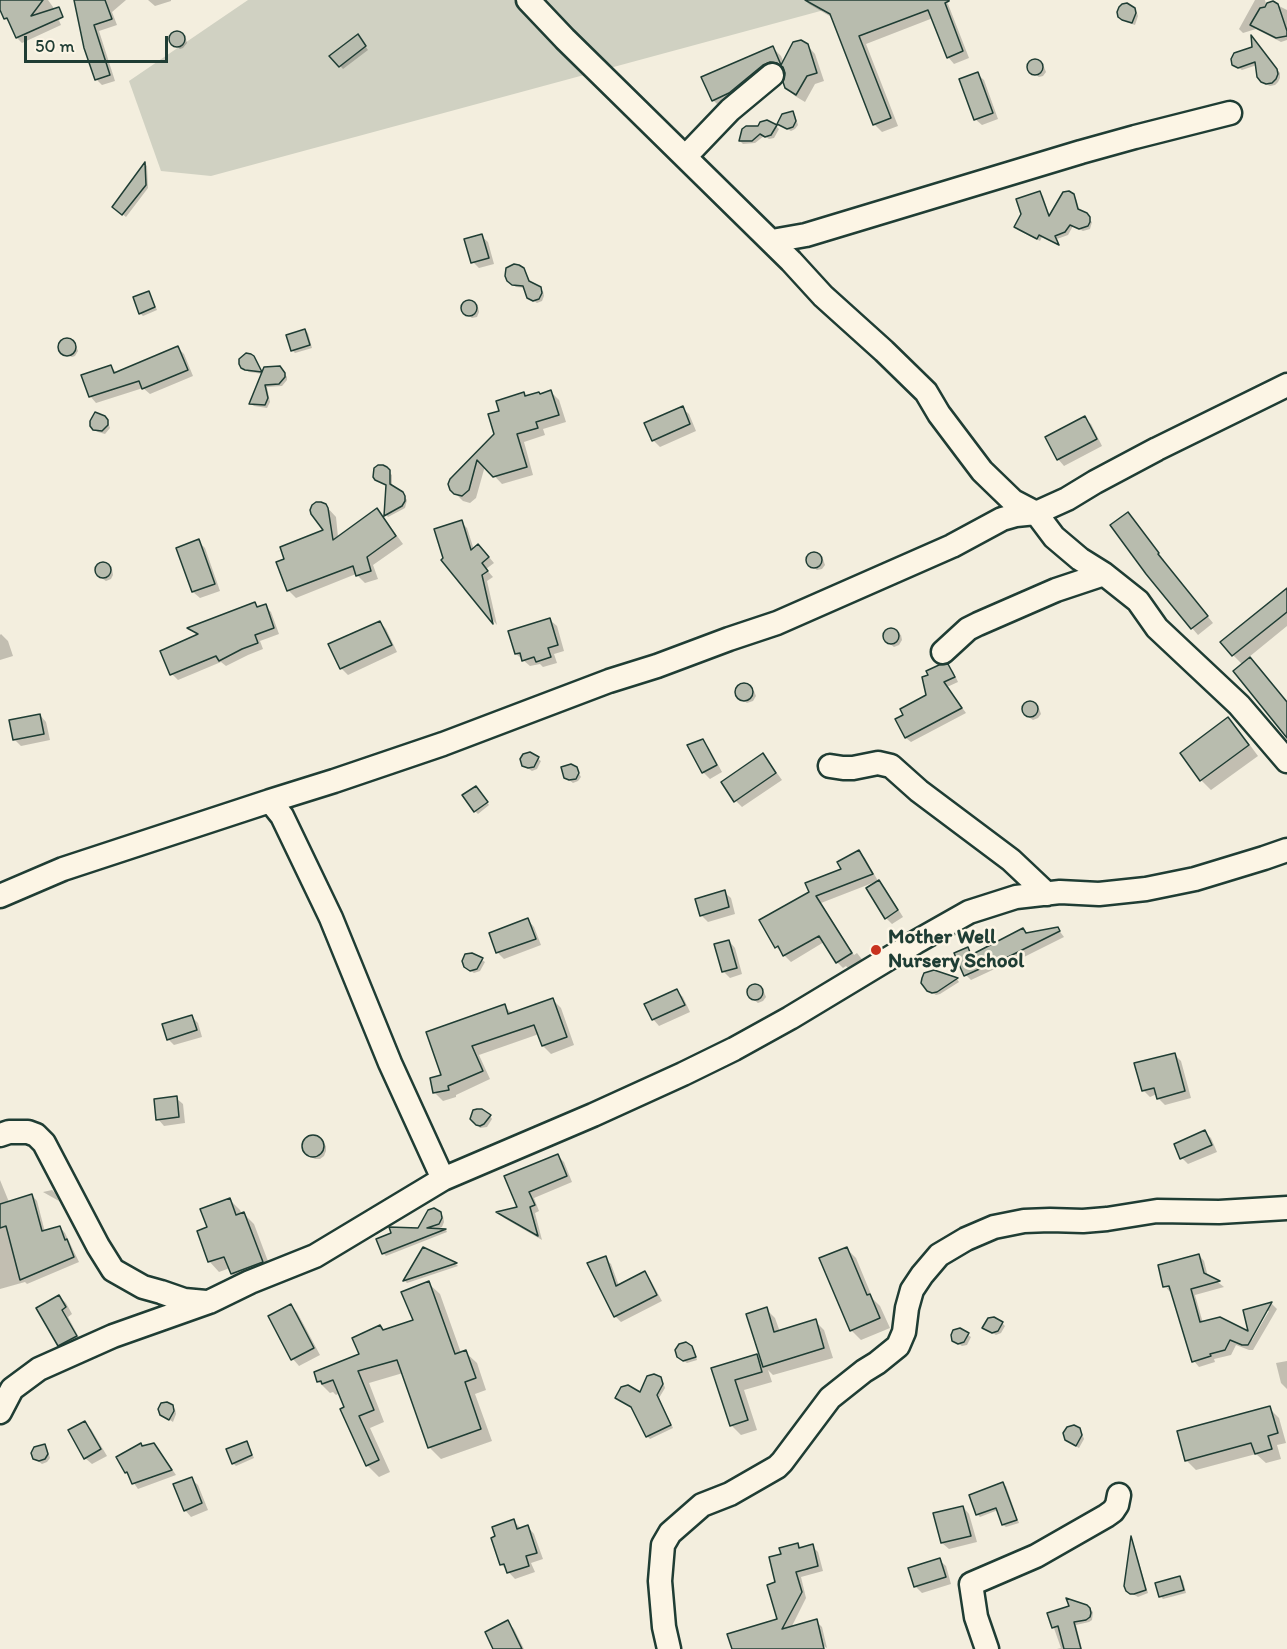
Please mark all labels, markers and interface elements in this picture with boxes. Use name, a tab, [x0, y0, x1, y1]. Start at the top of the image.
scale bar	[27, 24, 171, 62]
text: 50 m	[35, 35, 75, 57]
place label: Mother Well Nursery School	[888, 925, 1024, 975]
marker: Mother Well Nursery School	[869, 943, 883, 957]

